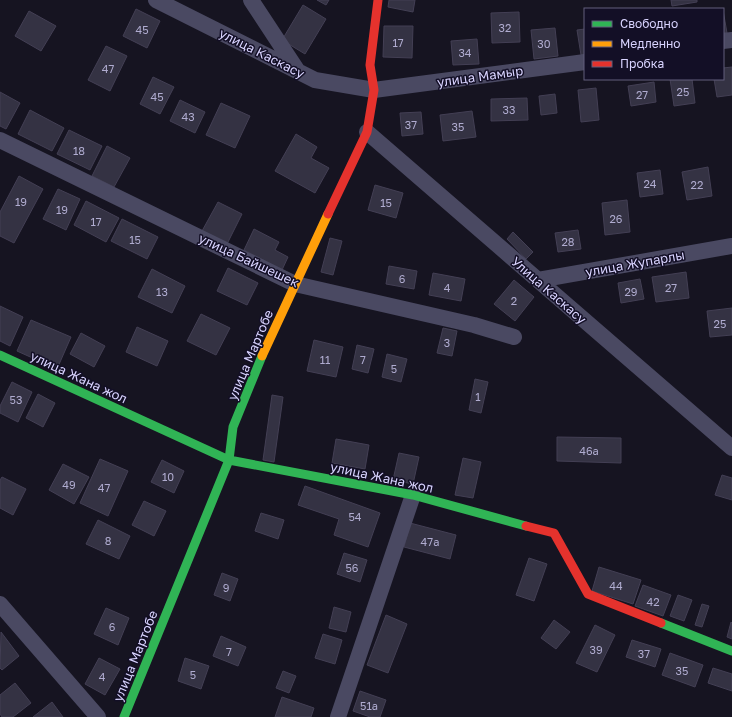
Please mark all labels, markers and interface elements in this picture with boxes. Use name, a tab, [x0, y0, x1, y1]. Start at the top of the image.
legend	[584, 8, 724, 80]
text: Свободно	[620, 16, 678, 31]
house number: 32	[499, 21, 511, 34]
house number: 45	[135, 23, 149, 36]
street label: улица Каскасу	[217, 25, 308, 82]
house number: 17	[392, 36, 404, 49]
text: Медленно	[620, 36, 680, 51]
house number: 30	[537, 37, 551, 50]
house number: 34	[458, 46, 472, 59]
text: Пробка	[620, 56, 664, 71]
house number: 47	[102, 62, 114, 75]
street label: улица Мамыр	[436, 62, 524, 90]
house number: 25	[677, 85, 689, 98]
house number: 27	[636, 88, 648, 101]
house number: 45	[150, 90, 164, 103]
house number: 33	[503, 103, 515, 116]
house number: 43	[181, 110, 195, 123]
house number: 37	[405, 118, 417, 131]
house number: 35	[452, 120, 464, 133]
house number: 18	[73, 144, 85, 157]
house number: 24	[643, 177, 657, 190]
house number: 22	[691, 178, 703, 191]
house number: 19	[15, 195, 27, 208]
house number: 15	[380, 196, 392, 209]
house number: 19	[56, 203, 68, 216]
house number: 26	[609, 212, 623, 225]
house number: 17	[90, 215, 102, 228]
street label: улица Байшешек	[196, 230, 302, 290]
house number: 15	[129, 233, 141, 246]
house number: 28	[561, 235, 575, 248]
street label: улица Жупарлы	[584, 246, 686, 280]
street label: Улица Каскасу	[508, 253, 590, 327]
house number: 6	[399, 272, 406, 285]
house number: 4	[444, 281, 451, 294]
house number: 27	[665, 281, 677, 294]
house number: 13	[156, 285, 168, 298]
house number: 29	[624, 285, 638, 298]
house number: 2	[511, 294, 517, 307]
street label: улица Мартобе	[224, 307, 276, 403]
house number: 25	[714, 317, 726, 330]
house number: 3	[444, 336, 450, 349]
street label: улица Жана жол	[28, 348, 130, 406]
house number: 11	[320, 353, 330, 366]
house number: 7	[360, 353, 366, 366]
house number: 5	[391, 362, 397, 375]
house number: 1	[475, 390, 481, 403]
house number: 53	[10, 393, 22, 406]
house number: 46а	[579, 444, 599, 457]
street label: улица Жана жол	[329, 458, 435, 496]
house number: 10	[162, 470, 174, 483]
house number: 49	[62, 478, 76, 491]
house number: 47	[98, 481, 110, 494]
house number: 54	[348, 510, 362, 523]
house number: 8	[105, 534, 112, 547]
house number: 47а	[421, 535, 439, 548]
house number: 56	[345, 561, 359, 574]
house number: 44	[609, 579, 623, 592]
house number: 9	[223, 581, 229, 594]
house number: 42	[646, 595, 660, 608]
street label: улица Мартобе	[109, 608, 161, 704]
house number: 6	[109, 620, 116, 633]
house number: 39	[589, 643, 603, 656]
house number: 7	[226, 645, 232, 658]
house number: 37	[638, 647, 650, 660]
house number: 35	[676, 664, 688, 677]
house number: 5	[190, 668, 196, 681]
house number: 4	[99, 670, 106, 683]
house number: 51а	[360, 699, 378, 712]

